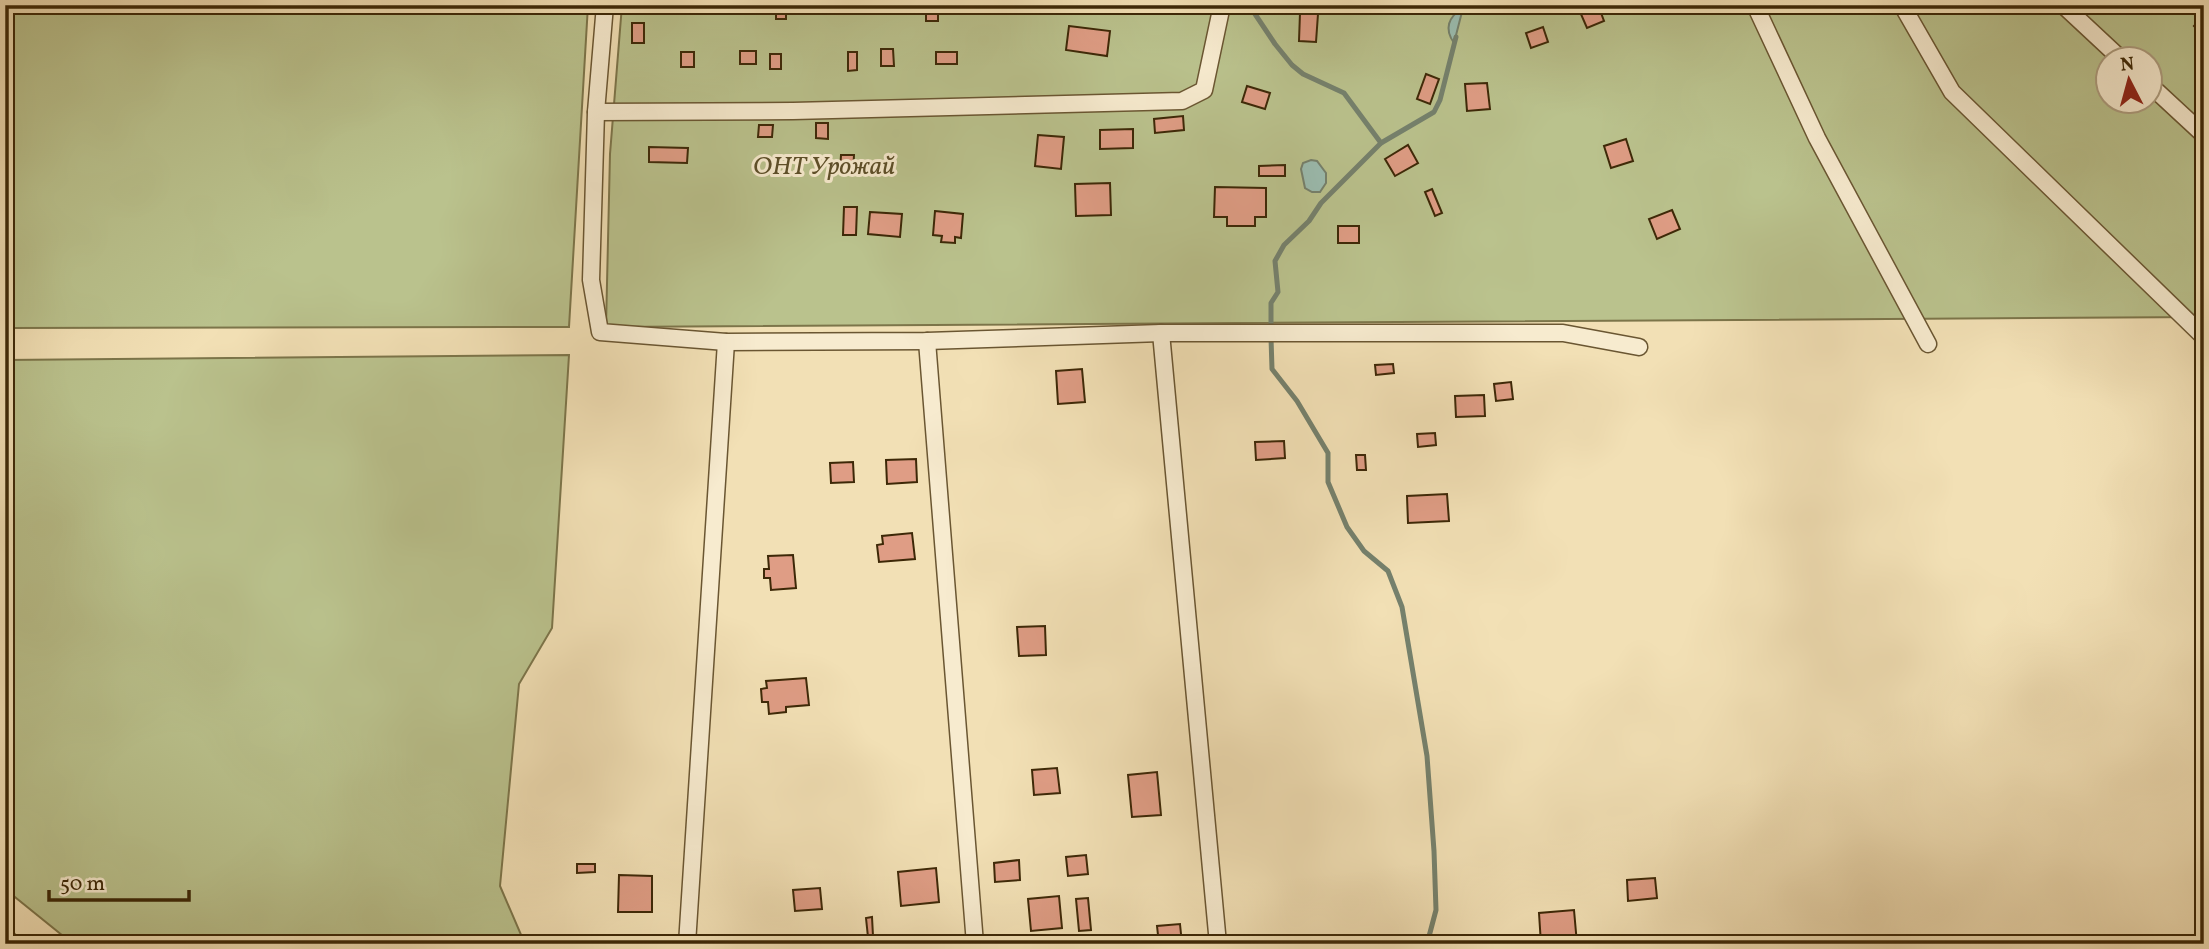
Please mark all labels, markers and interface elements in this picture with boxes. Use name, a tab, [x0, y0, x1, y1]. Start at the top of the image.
north arrow	[2094, 46, 2164, 116]
text: N	[2119, 51, 2136, 79]
park label: ОНТ Урожай	[753, 149, 895, 185]
scale bar	[49, 858, 189, 902]
text: 50 m	[60, 870, 105, 899]

